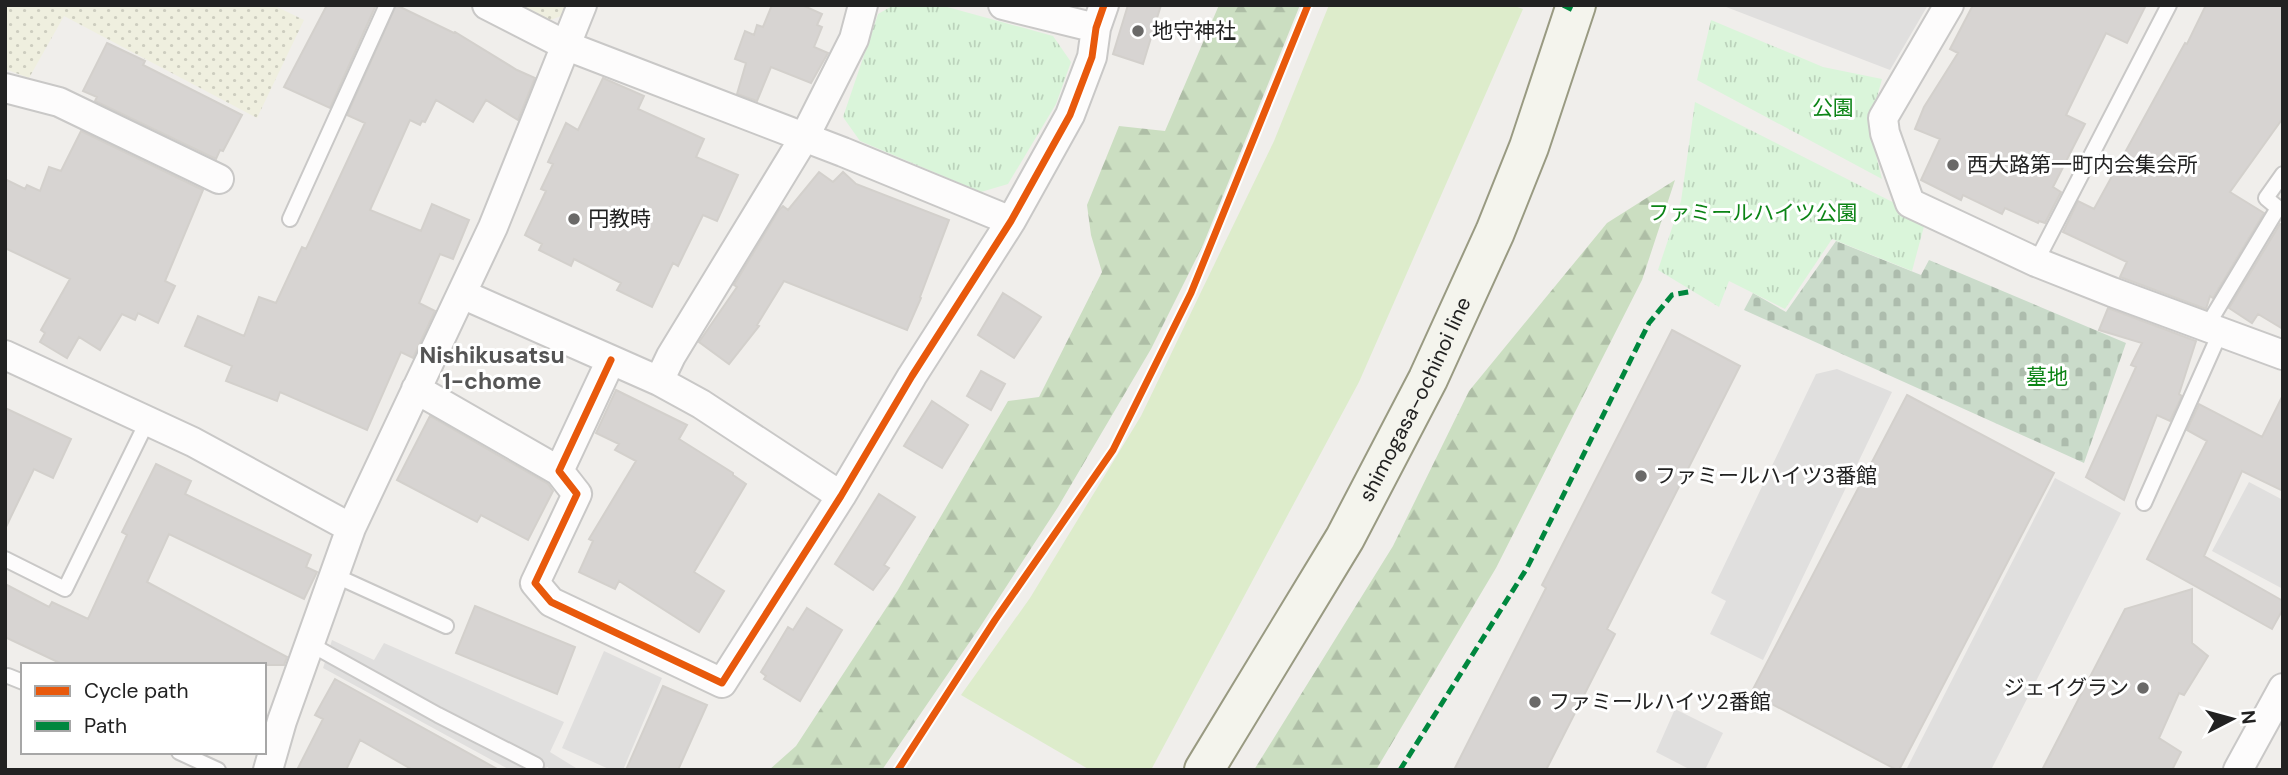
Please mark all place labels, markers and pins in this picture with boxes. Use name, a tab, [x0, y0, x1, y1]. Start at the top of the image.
place label: 地守神社	[1152, 17, 1236, 45]
marker: 地守神社	[1130, 23, 1146, 39]
place label: 西大路第一町内会集会所	[1967, 151, 2198, 179]
marker: 西大路第一町内会集会所	[1945, 157, 1961, 173]
place label: 円教時	[588, 205, 651, 233]
marker: 円教時	[566, 211, 582, 227]
place label: ファミールハイツ3番館	[1655, 462, 1877, 490]
marker: ファミールハイツ3番館	[1633, 468, 1649, 484]
place label: ジェイグラン	[2003, 674, 2129, 702]
marker: ジェイグラン	[2135, 680, 2151, 696]
place label: ファミールハイツ2番館	[1549, 688, 1771, 716]
marker: ファミールハイツ2番館	[1527, 694, 1543, 710]

